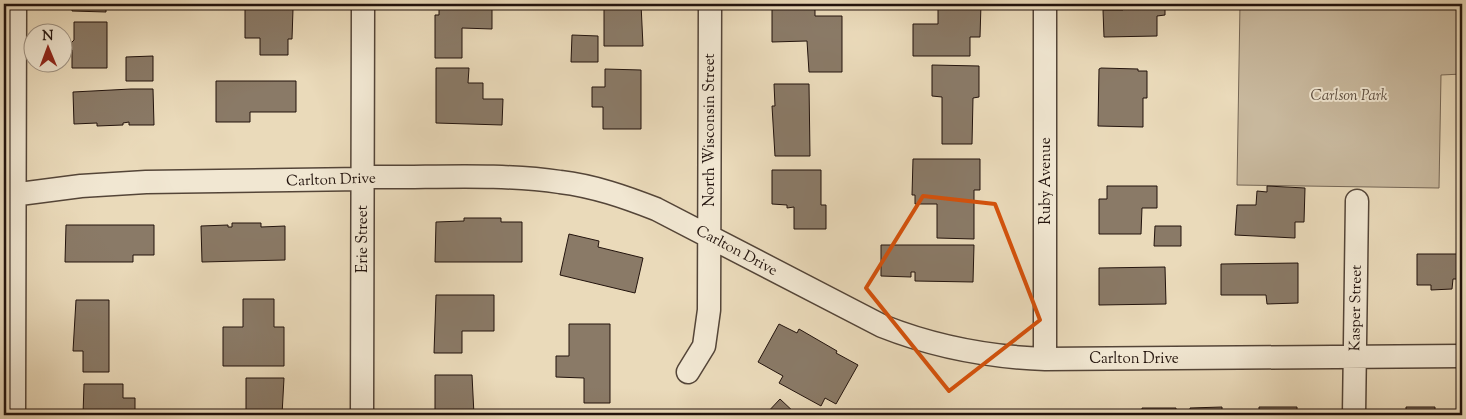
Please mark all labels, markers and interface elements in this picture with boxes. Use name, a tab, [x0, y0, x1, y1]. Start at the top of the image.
north arrow	[22, 22, 72, 72]
text: N	[42, 27, 54, 47]
street label: North Wisconsin Street	[700, 53, 721, 207]
park label: Carlson Park	[1310, 86, 1388, 107]
street label: Ruby Avenue	[1036, 137, 1057, 225]
street label: Carlton Drive	[286, 168, 376, 193]
street label: Erie Street	[353, 205, 374, 273]
street label: Carlton Drive	[692, 221, 781, 282]
street label: Kasper Street	[1345, 265, 1368, 351]
street label: Carlton Drive	[1089, 349, 1179, 370]

